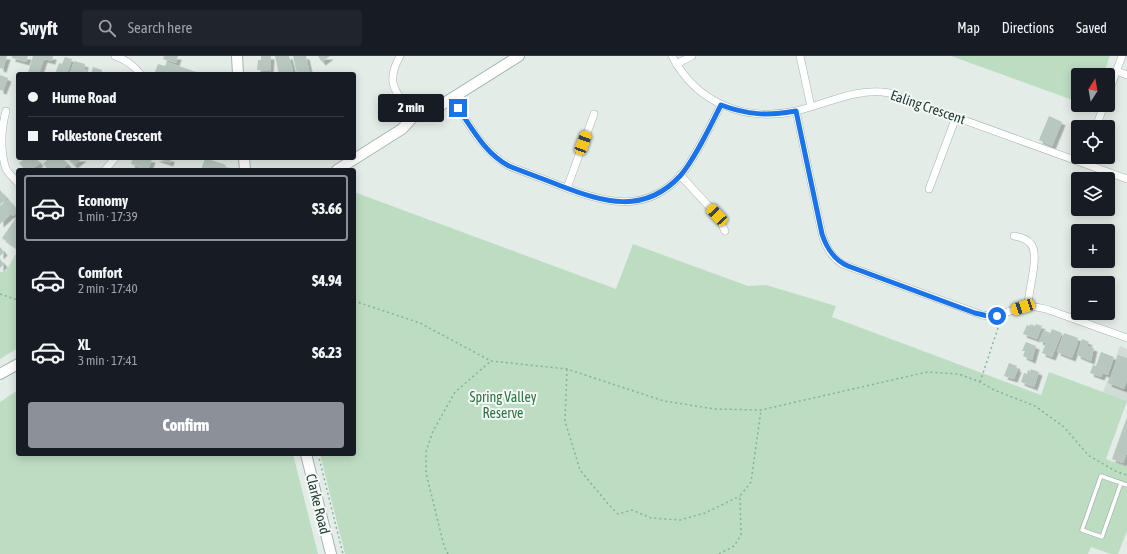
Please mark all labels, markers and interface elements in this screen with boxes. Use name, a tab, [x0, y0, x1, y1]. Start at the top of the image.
search box	[82, 10, 362, 46]
text: Swyft	[20, 17, 58, 39]
icon: search	[96, 17, 118, 39]
text: Search here	[128, 19, 192, 36]
text: Map	[957, 20, 980, 36]
text: Directions	[1002, 20, 1054, 36]
text: Saved	[1076, 20, 1107, 36]
north arrow	[1071, 68, 1115, 112]
map controls	[1071, 68, 1115, 320]
street label: Ealing Crescent	[888, 87, 968, 127]
text: Hume Road	[52, 89, 116, 106]
callout: 2 min	[378, 94, 444, 122]
route end	[449, 99, 467, 117]
text: 2 min	[398, 100, 424, 115]
button: locate	[1071, 120, 1115, 164]
text: Folkestone Crescent	[52, 127, 162, 144]
car	[573, 130, 593, 156]
button: layers	[1071, 172, 1115, 216]
icon: car	[30, 190, 66, 226]
text: Economy	[78, 192, 128, 209]
text: $3.66	[312, 200, 342, 217]
car	[704, 202, 730, 228]
text: 1 min · 17:39	[78, 209, 138, 224]
button: +	[1071, 224, 1115, 268]
icon: car	[30, 262, 66, 298]
text: Comfort	[78, 264, 122, 281]
text: $4.94	[312, 272, 342, 289]
button: −	[1071, 276, 1115, 320]
text: 2 min · 17:40	[78, 281, 138, 296]
car	[1010, 298, 1036, 316]
route start	[988, 307, 1006, 325]
icon: car	[30, 334, 66, 370]
text: XL	[78, 336, 91, 353]
text: $6.23	[312, 344, 342, 361]
text: 3 min · 17:41	[78, 353, 138, 368]
park label: Spring Valley Reserve	[470, 389, 537, 421]
button: Confirm	[28, 402, 344, 448]
street label: Clarke Road	[303, 472, 333, 536]

